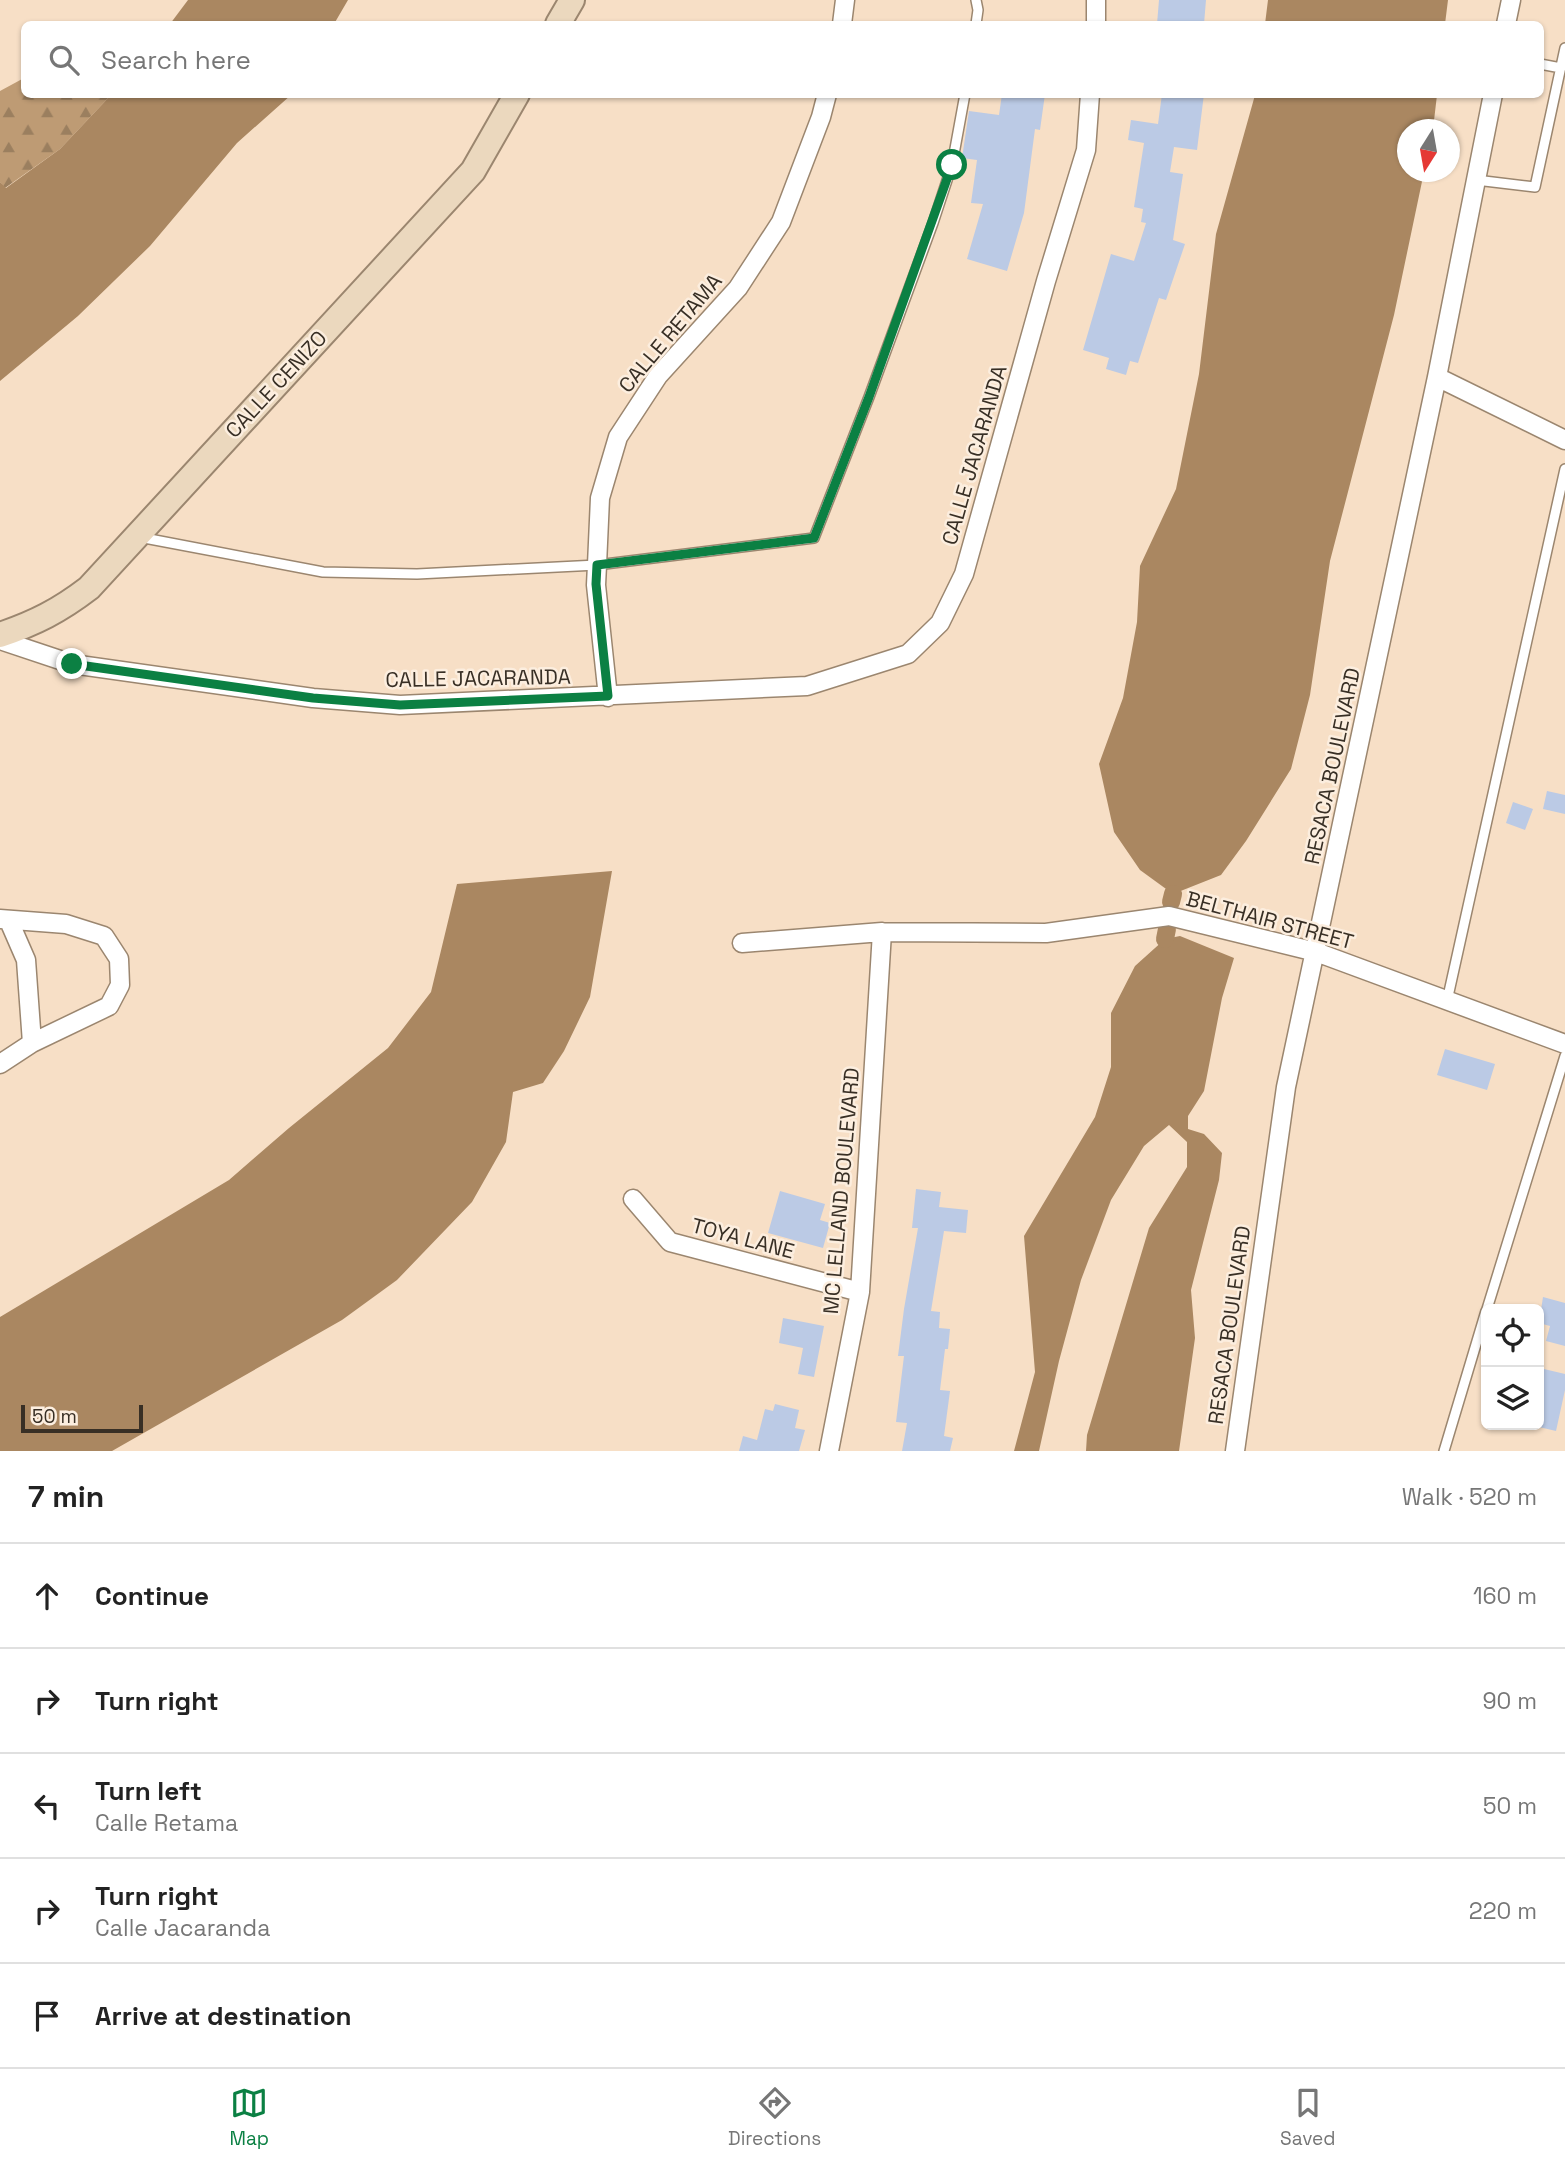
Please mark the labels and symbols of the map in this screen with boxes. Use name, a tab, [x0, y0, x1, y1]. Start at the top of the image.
north arrow	[1397, 119, 1460, 182]
route start	[936, 149, 967, 180]
street label: CALLE RETAMA	[612, 268, 728, 398]
street label: CALLE CENIZO	[219, 325, 333, 443]
street label: CALLE JACARANDA	[935, 362, 1013, 548]
route end	[56, 648, 87, 679]
street label: CALLE JACARANDA	[385, 663, 571, 693]
street label: RESACA BOULEVARD	[1298, 665, 1366, 867]
street label: BELTHAIR STREET	[1183, 885, 1357, 955]
street label: MC LELLAND BOULEVARD	[817, 1067, 865, 1315]
street label: TOYA LANE	[689, 1211, 797, 1265]
street label: RESACA BOULEVARD	[1202, 1224, 1256, 1426]
scale bar	[21, 1402, 144, 1434]

